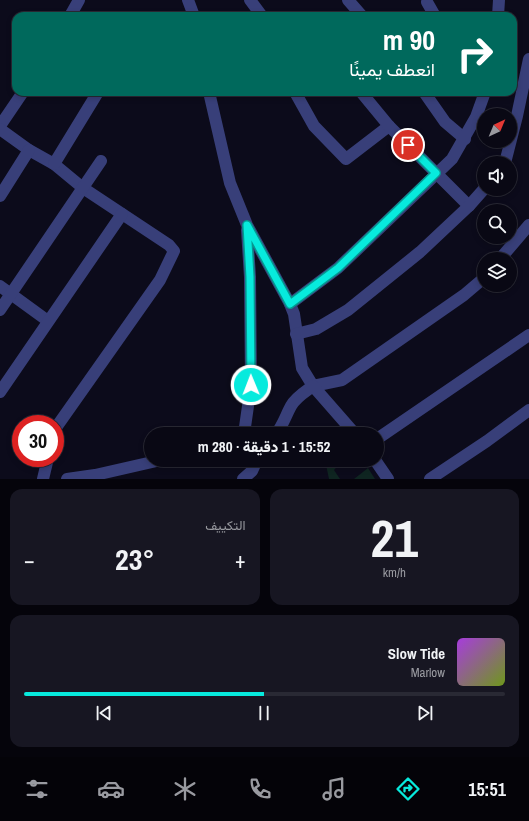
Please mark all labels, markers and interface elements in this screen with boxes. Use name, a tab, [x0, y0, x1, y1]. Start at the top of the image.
text: 90 m	[383, 21, 435, 59]
icon: right	[449, 28, 501, 80]
text: انعطف يمينًا	[349, 57, 435, 82]
north arrow	[477, 108, 517, 148]
map controls	[477, 108, 517, 292]
pin	[391, 128, 425, 162]
icon: arrive	[397, 134, 419, 156]
button: sound	[477, 156, 517, 196]
button: search	[477, 204, 517, 244]
button: layers	[477, 252, 517, 292]
position arrow	[230, 364, 272, 406]
speed limit sign: 30	[12, 415, 64, 467]
text: 15:52 · 1 دقيقة · 280 m	[198, 436, 330, 457]
text: 21	[371, 503, 418, 573]
text: التكييف	[205, 517, 246, 534]
text: 23°	[115, 539, 154, 579]
text: −	[24, 545, 35, 575]
text: +	[235, 545, 246, 575]
text: km/h	[383, 564, 406, 581]
text: Slow Tide	[388, 643, 445, 664]
text: Marlow	[411, 664, 445, 681]
icon: previous	[93, 702, 115, 724]
icon: pause	[253, 702, 275, 724]
icon: next	[414, 702, 436, 724]
icon: filters	[23, 775, 51, 803]
icon: car	[97, 775, 125, 803]
icon: climate	[171, 775, 199, 803]
icon: phone	[246, 775, 274, 803]
icon: music	[320, 775, 348, 803]
icon: directions	[394, 775, 422, 803]
text: 15:51	[468, 777, 506, 802]

